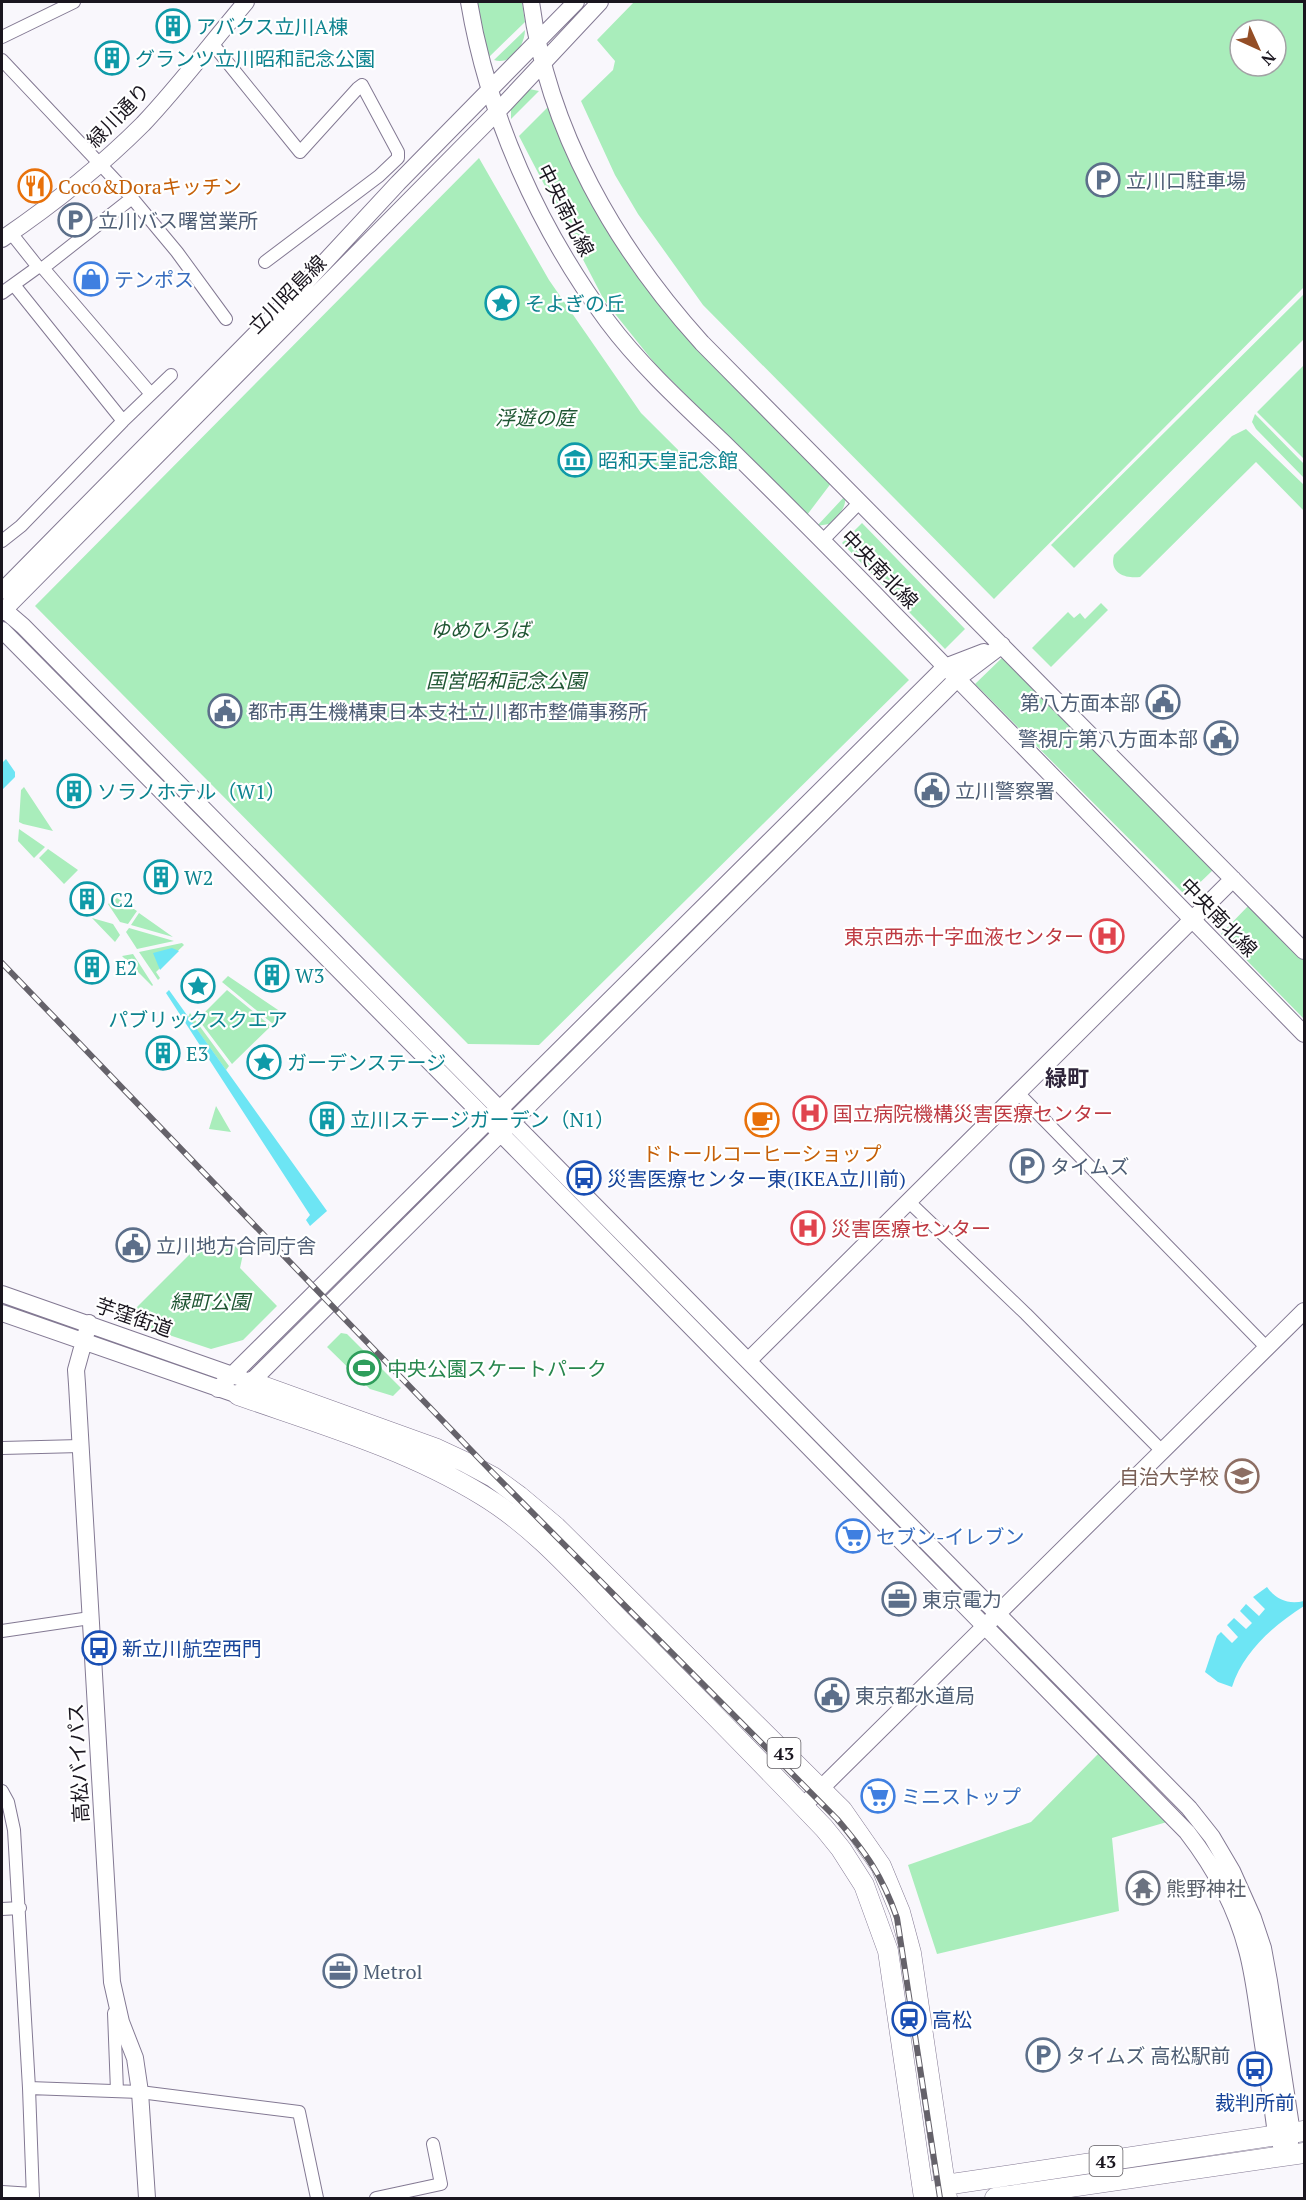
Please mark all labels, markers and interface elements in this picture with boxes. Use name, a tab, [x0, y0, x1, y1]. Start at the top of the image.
building icon: アバクス立川A棟	[155, 8, 191, 44]
place label: アバクス立川A棟	[196, 13, 348, 40]
north arrow	[1228, 18, 1288, 78]
building icon: グランツ立川昭和記念公園	[94, 40, 130, 76]
place label: グランツ立川昭和記念公園	[135, 45, 375, 72]
text: N	[1257, 47, 1281, 71]
street label: 緑川通り	[81, 77, 155, 153]
street label: 中央南北線	[531, 159, 601, 261]
parking icon: 立川口駐車場	[1085, 162, 1121, 198]
place label: 立川口駐車場	[1126, 167, 1246, 194]
restaurant icon: Coco&Doraキッチン	[17, 168, 53, 204]
place label: Coco&Doraキッチン	[58, 173, 242, 200]
parking icon: 立川バス曙営業所	[57, 202, 93, 238]
place label: 立川バス曙営業所	[98, 207, 258, 234]
street label: 立川昭島線	[242, 249, 332, 339]
shop icon: テンポス	[73, 261, 109, 297]
place label: テンポス	[114, 266, 194, 293]
place icon: そよぎの丘	[484, 285, 520, 321]
place label: そよぎの丘	[525, 290, 625, 317]
park label: 浮遊の庭	[495, 404, 578, 431]
museum icon: 昭和天皇記念館	[557, 442, 593, 478]
place label: 昭和天皇記念館	[598, 447, 738, 474]
street label: 中央南北線	[836, 524, 924, 614]
park label: ゆめひろば	[430, 616, 533, 643]
park label: 国営昭和記念公園	[426, 667, 589, 694]
public building icon: 第八方面本部	[1145, 684, 1181, 720]
place label: 第八方面本部	[1020, 689, 1140, 716]
public building icon: 都市再生機構東日本支社立川都市整備事務所	[207, 693, 243, 729]
place label: 都市再生機構東日本支社立川都市整備事務所	[248, 698, 648, 725]
public building icon: 警視庁第八方面本部	[1203, 720, 1239, 756]
place label: 警視庁第八方面本部	[1018, 725, 1198, 752]
public building icon: 立川警察署	[914, 772, 950, 808]
building icon: ソラノホテル（W1）	[56, 773, 92, 809]
place label: 立川警察署	[955, 777, 1055, 804]
place label: ソラノホテル（W1）	[97, 778, 286, 805]
building icon: W2	[143, 859, 179, 895]
place label: W2	[184, 864, 213, 891]
street label: 中央南北線	[1175, 872, 1263, 962]
building icon: C2	[69, 881, 105, 917]
place label: C2	[110, 886, 134, 913]
hospital icon: 東京西赤十字血液センター	[1089, 918, 1125, 954]
place label: 東京西赤十字血液センター	[844, 923, 1084, 950]
building icon: E2	[74, 949, 110, 985]
place label: E2	[115, 954, 137, 981]
building icon: W3	[254, 957, 290, 993]
place label: W3	[295, 962, 324, 989]
place icon: パブリックスクエア	[180, 968, 216, 1004]
place label: パブリックスクエア	[108, 1006, 288, 1033]
building icon: E3	[145, 1035, 181, 1071]
place label: E3	[186, 1040, 208, 1067]
place icon: ガーデンステージ	[246, 1044, 282, 1080]
place label: ガーデンステージ	[287, 1049, 446, 1076]
district label: 緑町	[1045, 1063, 1089, 1092]
hospital icon: 国立病院機構災害医療センター	[792, 1095, 828, 1131]
place label: 国立病院機構災害医療センター	[833, 1100, 1113, 1127]
building icon: 立川ステージガーデン（N1）	[309, 1101, 345, 1137]
cafe icon: ドトールコーヒーショップ	[744, 1102, 780, 1138]
place label: 立川ステージガーデン（N1）	[350, 1106, 615, 1133]
place label: ドトールコーヒーショップ	[642, 1140, 882, 1167]
parking icon: タイムズ	[1009, 1148, 1045, 1184]
place label: タイムズ	[1050, 1153, 1130, 1180]
bus stop icon: 災害医療センター東(IKEA立川前)	[566, 1160, 602, 1196]
place label: 災害医療センター東(IKEA立川前)	[607, 1165, 906, 1192]
hospital icon: 災害医療センター	[790, 1210, 826, 1246]
place label: 災害医療センター	[831, 1215, 991, 1242]
public building icon: 立川地方合同庁舎	[115, 1227, 151, 1263]
place label: 立川地方合同庁舎	[156, 1232, 316, 1259]
park label: 緑町公園	[170, 1288, 253, 1315]
street label: 芋窪街道	[92, 1291, 176, 1343]
sports icon: 中央公園スケートパーク	[346, 1350, 382, 1386]
place label: 中央公園スケートパーク	[387, 1355, 607, 1382]
school or university icon: 自治大学校	[1224, 1458, 1260, 1494]
place label: 自治大学校	[1119, 1463, 1219, 1490]
supermarket icon: セブン-イレブン	[835, 1518, 871, 1554]
place label: セブン-イレブン	[876, 1523, 1025, 1550]
office icon: 東京電力	[881, 1581, 917, 1617]
place label: 東京電力	[922, 1586, 1002, 1613]
bus stop icon: 新立川航空西門	[81, 1630, 117, 1666]
place label: 新立川航空西門	[122, 1635, 262, 1662]
public building icon: 東京都水道局	[814, 1677, 850, 1713]
place label: 東京都水道局	[855, 1682, 975, 1709]
street label: 高松バイパス	[61, 1703, 95, 1823]
road number: 43	[768, 1738, 800, 1768]
supermarket icon: ミニストップ	[860, 1778, 896, 1814]
place label: ミニストップ	[901, 1783, 1021, 1810]
temple icon: 熊野神社	[1125, 1870, 1161, 1906]
place label: 熊野神社	[1166, 1875, 1246, 1902]
office icon: Metrol	[322, 1953, 358, 1989]
place label: Metrol	[363, 1958, 423, 1985]
station icon: 高松	[891, 2001, 927, 2037]
place label: 高松	[932, 2006, 972, 2033]
parking icon: タイムズ 高松駅前	[1025, 2037, 1061, 2073]
place label: タイムズ 高松駅前	[1066, 2042, 1230, 2069]
bus stop icon: 裁判所前	[1237, 2051, 1273, 2087]
place label: 裁判所前	[1215, 2089, 1295, 2116]
road number: 43	[1090, 2146, 1122, 2176]

